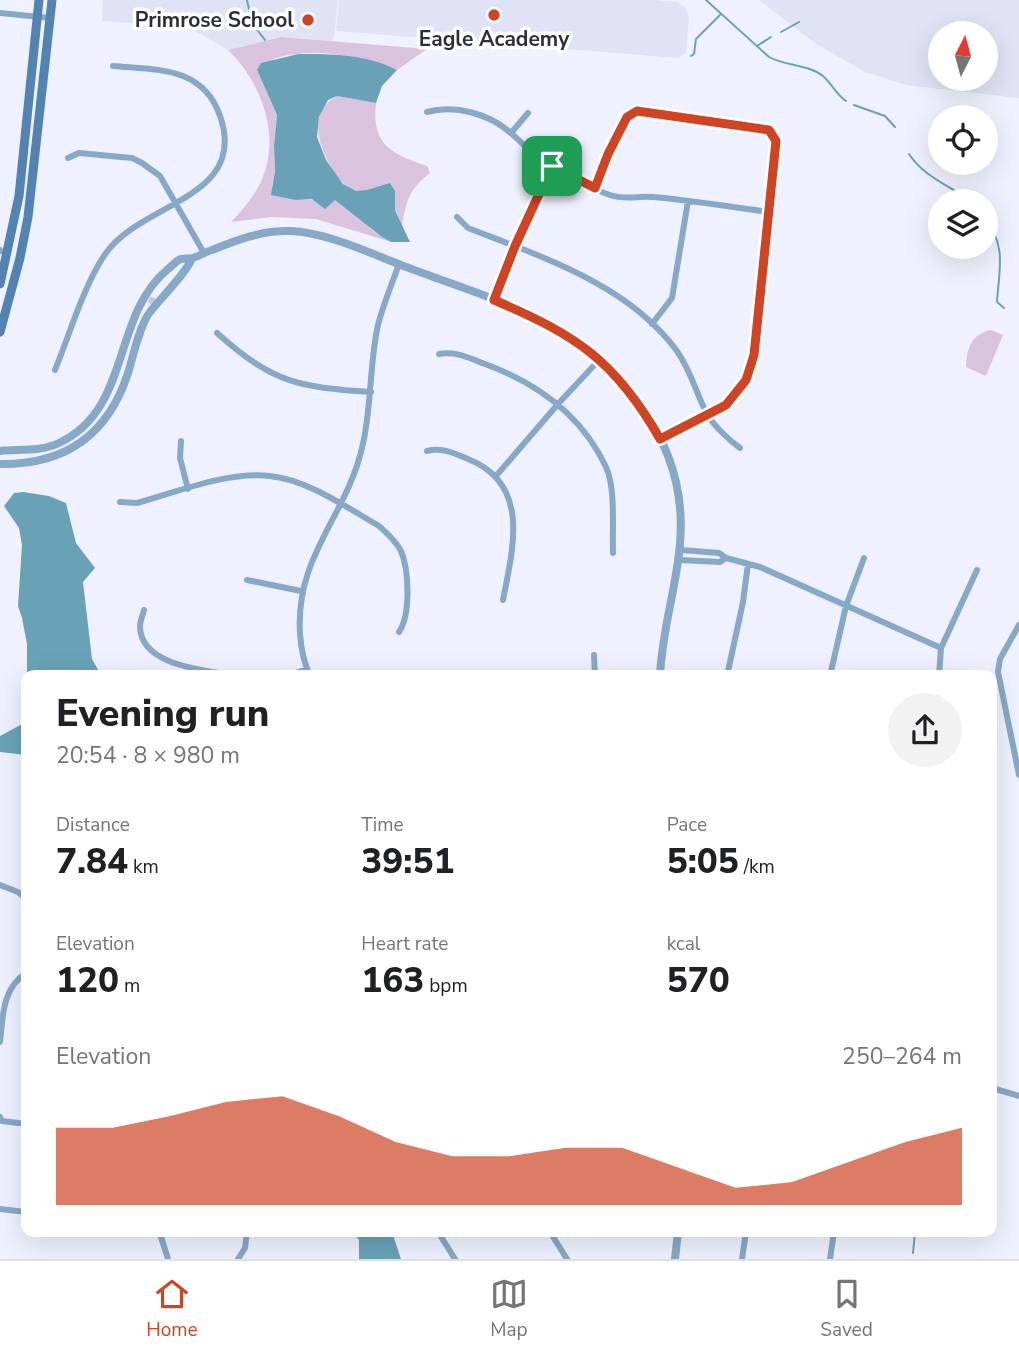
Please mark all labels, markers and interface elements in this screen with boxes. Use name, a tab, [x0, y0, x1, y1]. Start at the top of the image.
place label: Primrose School	[135, 6, 294, 34]
marker: Eagle Academy	[486, 7, 502, 23]
marker: Primrose School	[300, 12, 316, 28]
north arrow	[928, 21, 998, 91]
map controls	[928, 21, 998, 259]
place label: Eagle Academy	[419, 25, 570, 53]
button: locate	[928, 105, 998, 175]
pin	[522, 136, 582, 196]
icon: arrive	[533, 147, 571, 185]
button: layers	[928, 189, 998, 259]
text: Evening run	[56, 688, 269, 739]
button: share	[888, 693, 962, 767]
text: 20:54 · 8 × 980 m	[56, 740, 240, 771]
text: Distance	[56, 812, 130, 838]
text: Time	[361, 812, 404, 838]
text: Pace	[667, 812, 707, 838]
text: 7.84	[56, 838, 128, 885]
text: 39:51	[361, 838, 454, 885]
text: 5:05	[667, 838, 739, 885]
text: km	[128, 854, 159, 880]
text: /km	[739, 854, 775, 880]
text: Elevation	[56, 931, 135, 957]
text: Heart rate	[361, 931, 448, 957]
text: kcal	[667, 931, 700, 957]
text: 120	[56, 957, 119, 1004]
text: 163	[361, 957, 424, 1004]
text: 570	[667, 957, 730, 1004]
text: m	[119, 973, 140, 999]
text: bpm	[424, 973, 468, 999]
text: Elevation	[56, 1041, 151, 1072]
text: 250–264 m	[842, 1041, 962, 1072]
tab: Home	[146, 1275, 198, 1343]
tab: Map	[490, 1275, 528, 1343]
tab: Saved	[820, 1275, 873, 1343]

